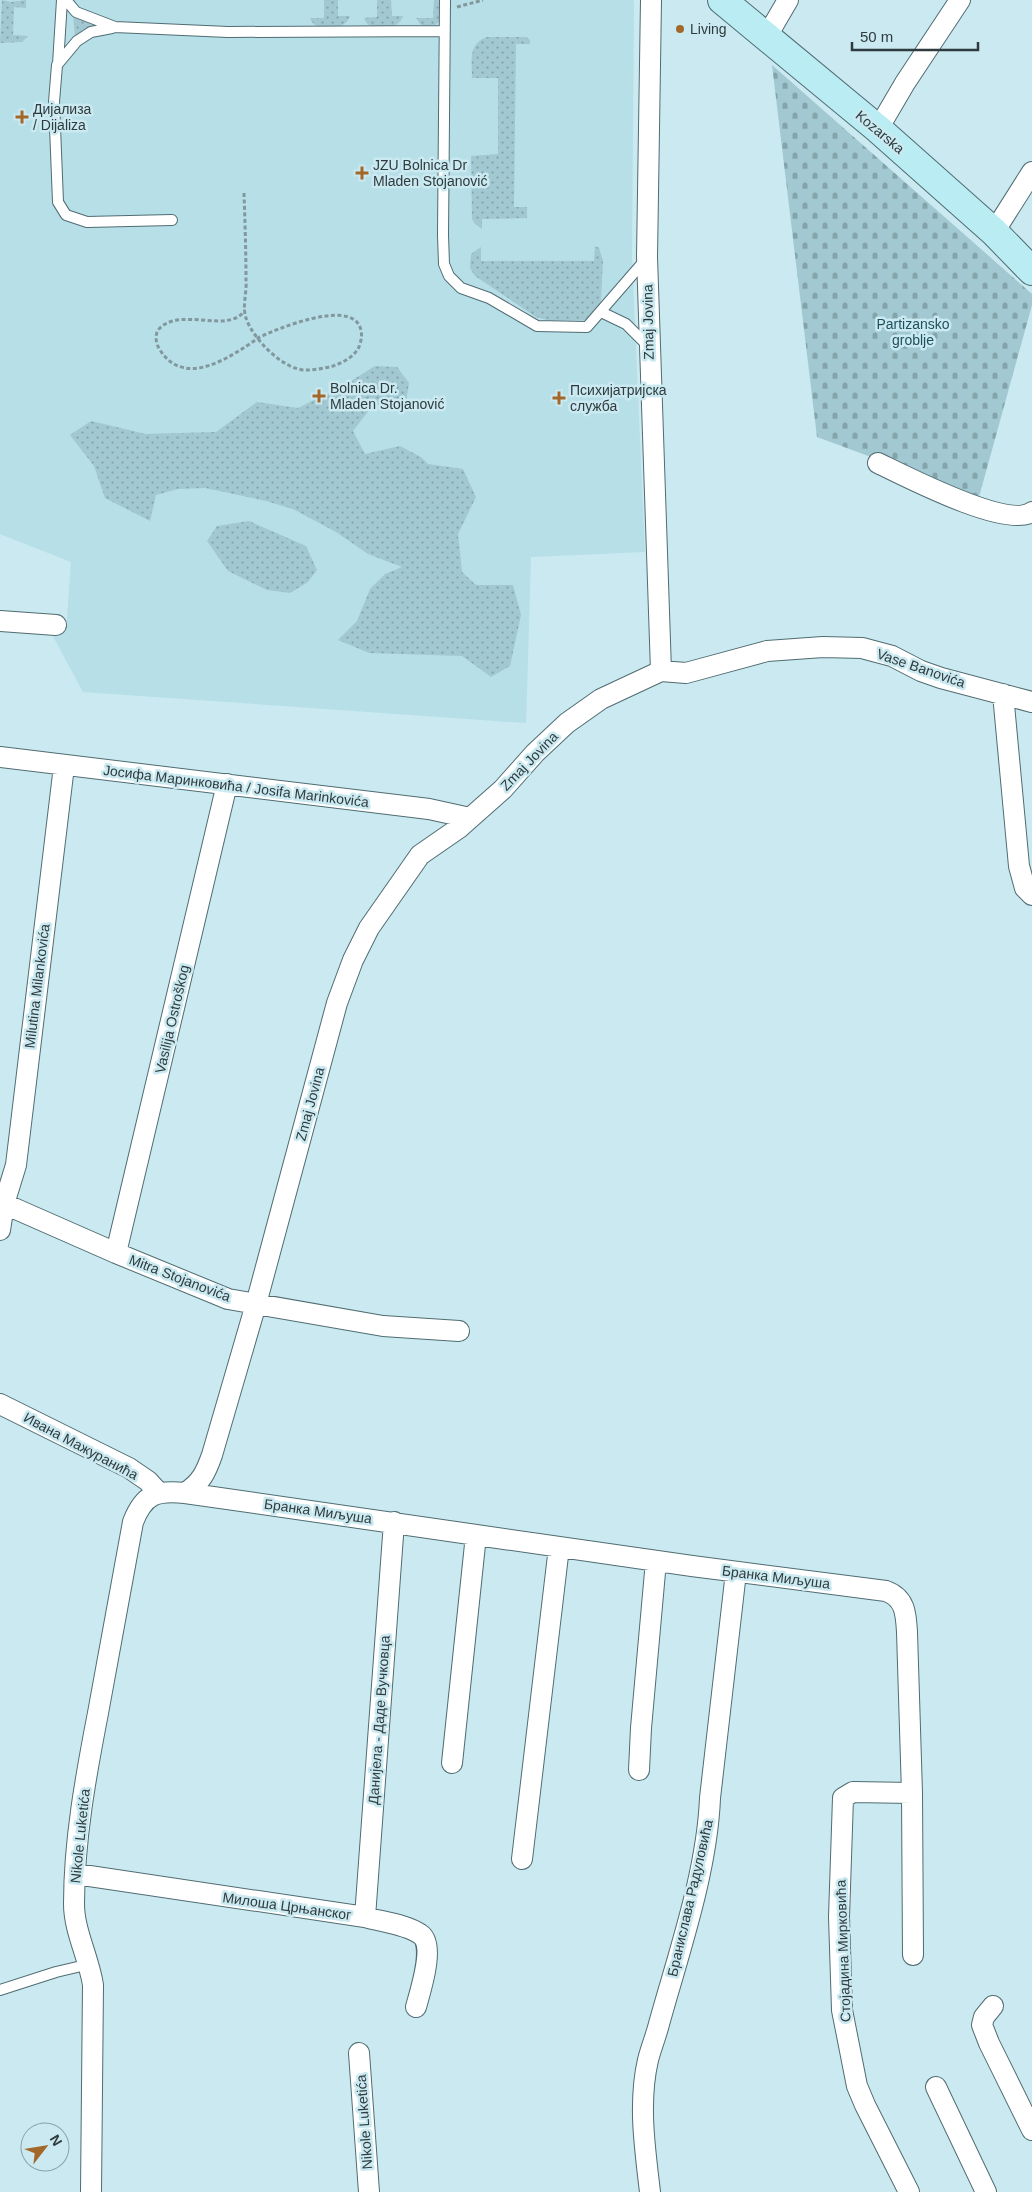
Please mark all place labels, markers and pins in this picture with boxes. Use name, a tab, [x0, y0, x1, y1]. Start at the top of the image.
place label: Living	[690, 21, 727, 37]
marker: Living	[674, 23, 686, 35]
place label: Дијализа / Dijaliza	[33, 101, 92, 133]
marker: Дијализа / Dijaliza	[15, 110, 29, 124]
place label: JZU Bolnica Dr Mladen Stojanović	[373, 157, 487, 189]
marker: JZU Bolnica Dr Mladen Stojanović	[355, 166, 369, 180]
place label: Bolnica Dr. Mladen Stojanović	[330, 380, 444, 412]
place label: Психијатријска служба	[570, 382, 667, 414]
marker: Bolnica Dr. Mladen Stojanović	[312, 389, 326, 403]
marker: Психијатријска служба	[552, 391, 566, 405]

